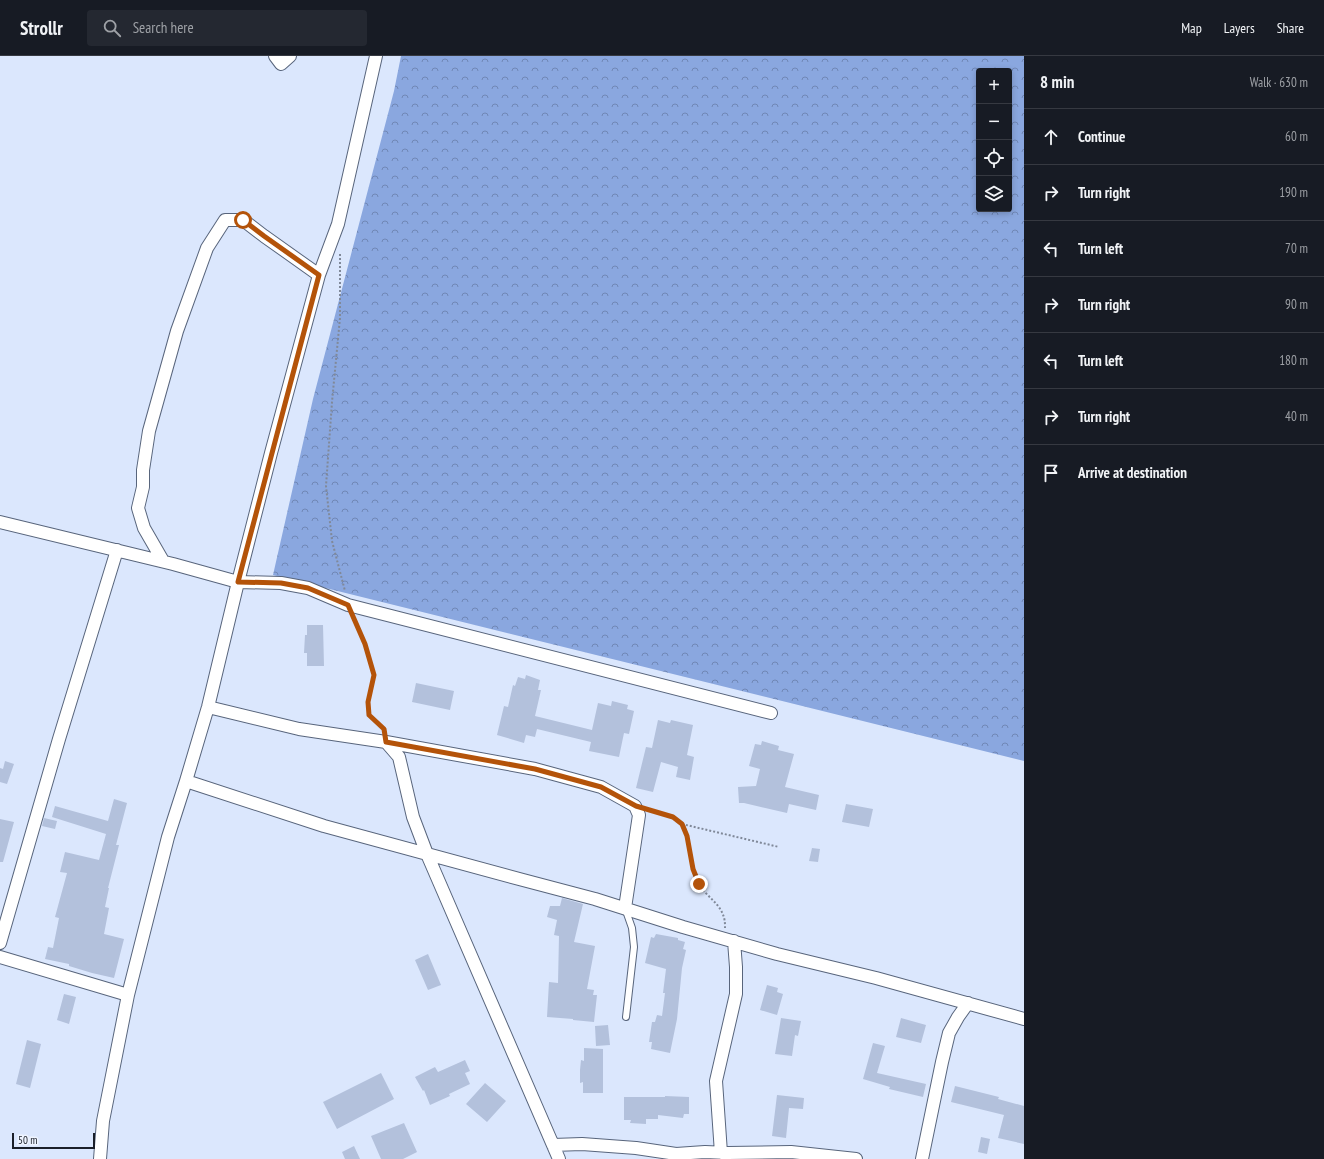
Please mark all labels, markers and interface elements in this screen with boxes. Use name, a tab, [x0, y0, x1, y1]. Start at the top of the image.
search box	[87, 10, 367, 46]
text: Strollr	[20, 16, 63, 40]
icon: search	[101, 17, 123, 39]
text: Search here	[133, 18, 194, 37]
text: Map	[1181, 19, 1202, 37]
text: Layers	[1224, 19, 1255, 37]
text: Share	[1277, 19, 1304, 37]
map controls	[976, 68, 1012, 212]
button: +	[976, 68, 1012, 104]
text: 8 min	[1040, 71, 1074, 93]
text: Walk · 630 m	[1250, 74, 1308, 91]
button: −	[976, 104, 1012, 140]
icon: ahead	[1040, 126, 1062, 148]
text: Continue	[1078, 127, 1125, 146]
text: 60 m	[1285, 128, 1308, 145]
button: locate	[976, 140, 1012, 176]
button: layers	[976, 176, 1012, 212]
icon: right	[1040, 182, 1062, 204]
text: Turn right	[1078, 183, 1130, 202]
text: 190 m	[1279, 184, 1308, 201]
route start	[234, 211, 252, 229]
icon: left	[1040, 238, 1062, 260]
text: Turn left	[1078, 239, 1123, 258]
text: 70 m	[1285, 240, 1308, 257]
icon: right	[1040, 294, 1062, 316]
text: Turn right	[1078, 295, 1130, 314]
text: 90 m	[1285, 296, 1308, 313]
icon: left	[1040, 350, 1062, 372]
text: Turn left	[1078, 351, 1123, 370]
text: 180 m	[1279, 352, 1308, 369]
icon: right	[1040, 406, 1062, 428]
text: Turn right	[1078, 407, 1130, 426]
text: 40 m	[1285, 408, 1308, 425]
icon: arrive	[1040, 462, 1062, 484]
text: Arrive at destination	[1078, 463, 1187, 482]
route end	[690, 875, 708, 893]
scale bar	[12, 1131, 95, 1150]
text: 50 m	[18, 1133, 37, 1147]

